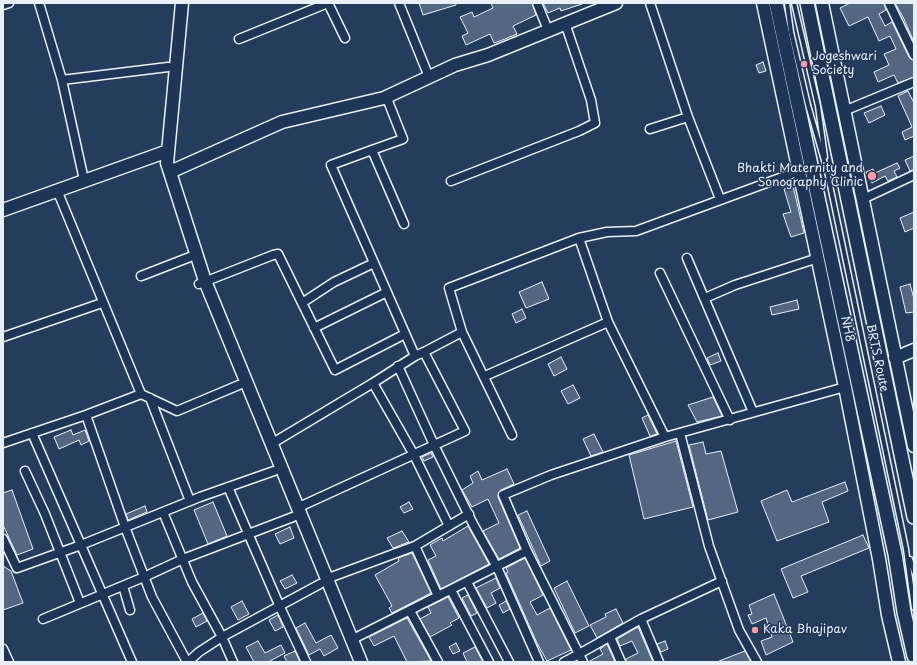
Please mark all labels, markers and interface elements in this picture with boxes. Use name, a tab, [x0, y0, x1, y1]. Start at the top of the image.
place label: Jogeshwari Society	[812, 50, 877, 78]
marker: Jogeshwari Society	[799, 59, 809, 69]
place label: Bhakti Maternity and Sonography Clinic	[737, 162, 863, 190]
marker: Bhakti Maternity and Sonography Clinic	[866, 170, 878, 182]
street label: NH8	[837, 315, 857, 343]
street label: BRTS Route	[863, 323, 891, 393]
place label: Kaka Bhajipav	[763, 623, 847, 637]
marker: Kaka Bhajipav	[750, 625, 760, 635]

